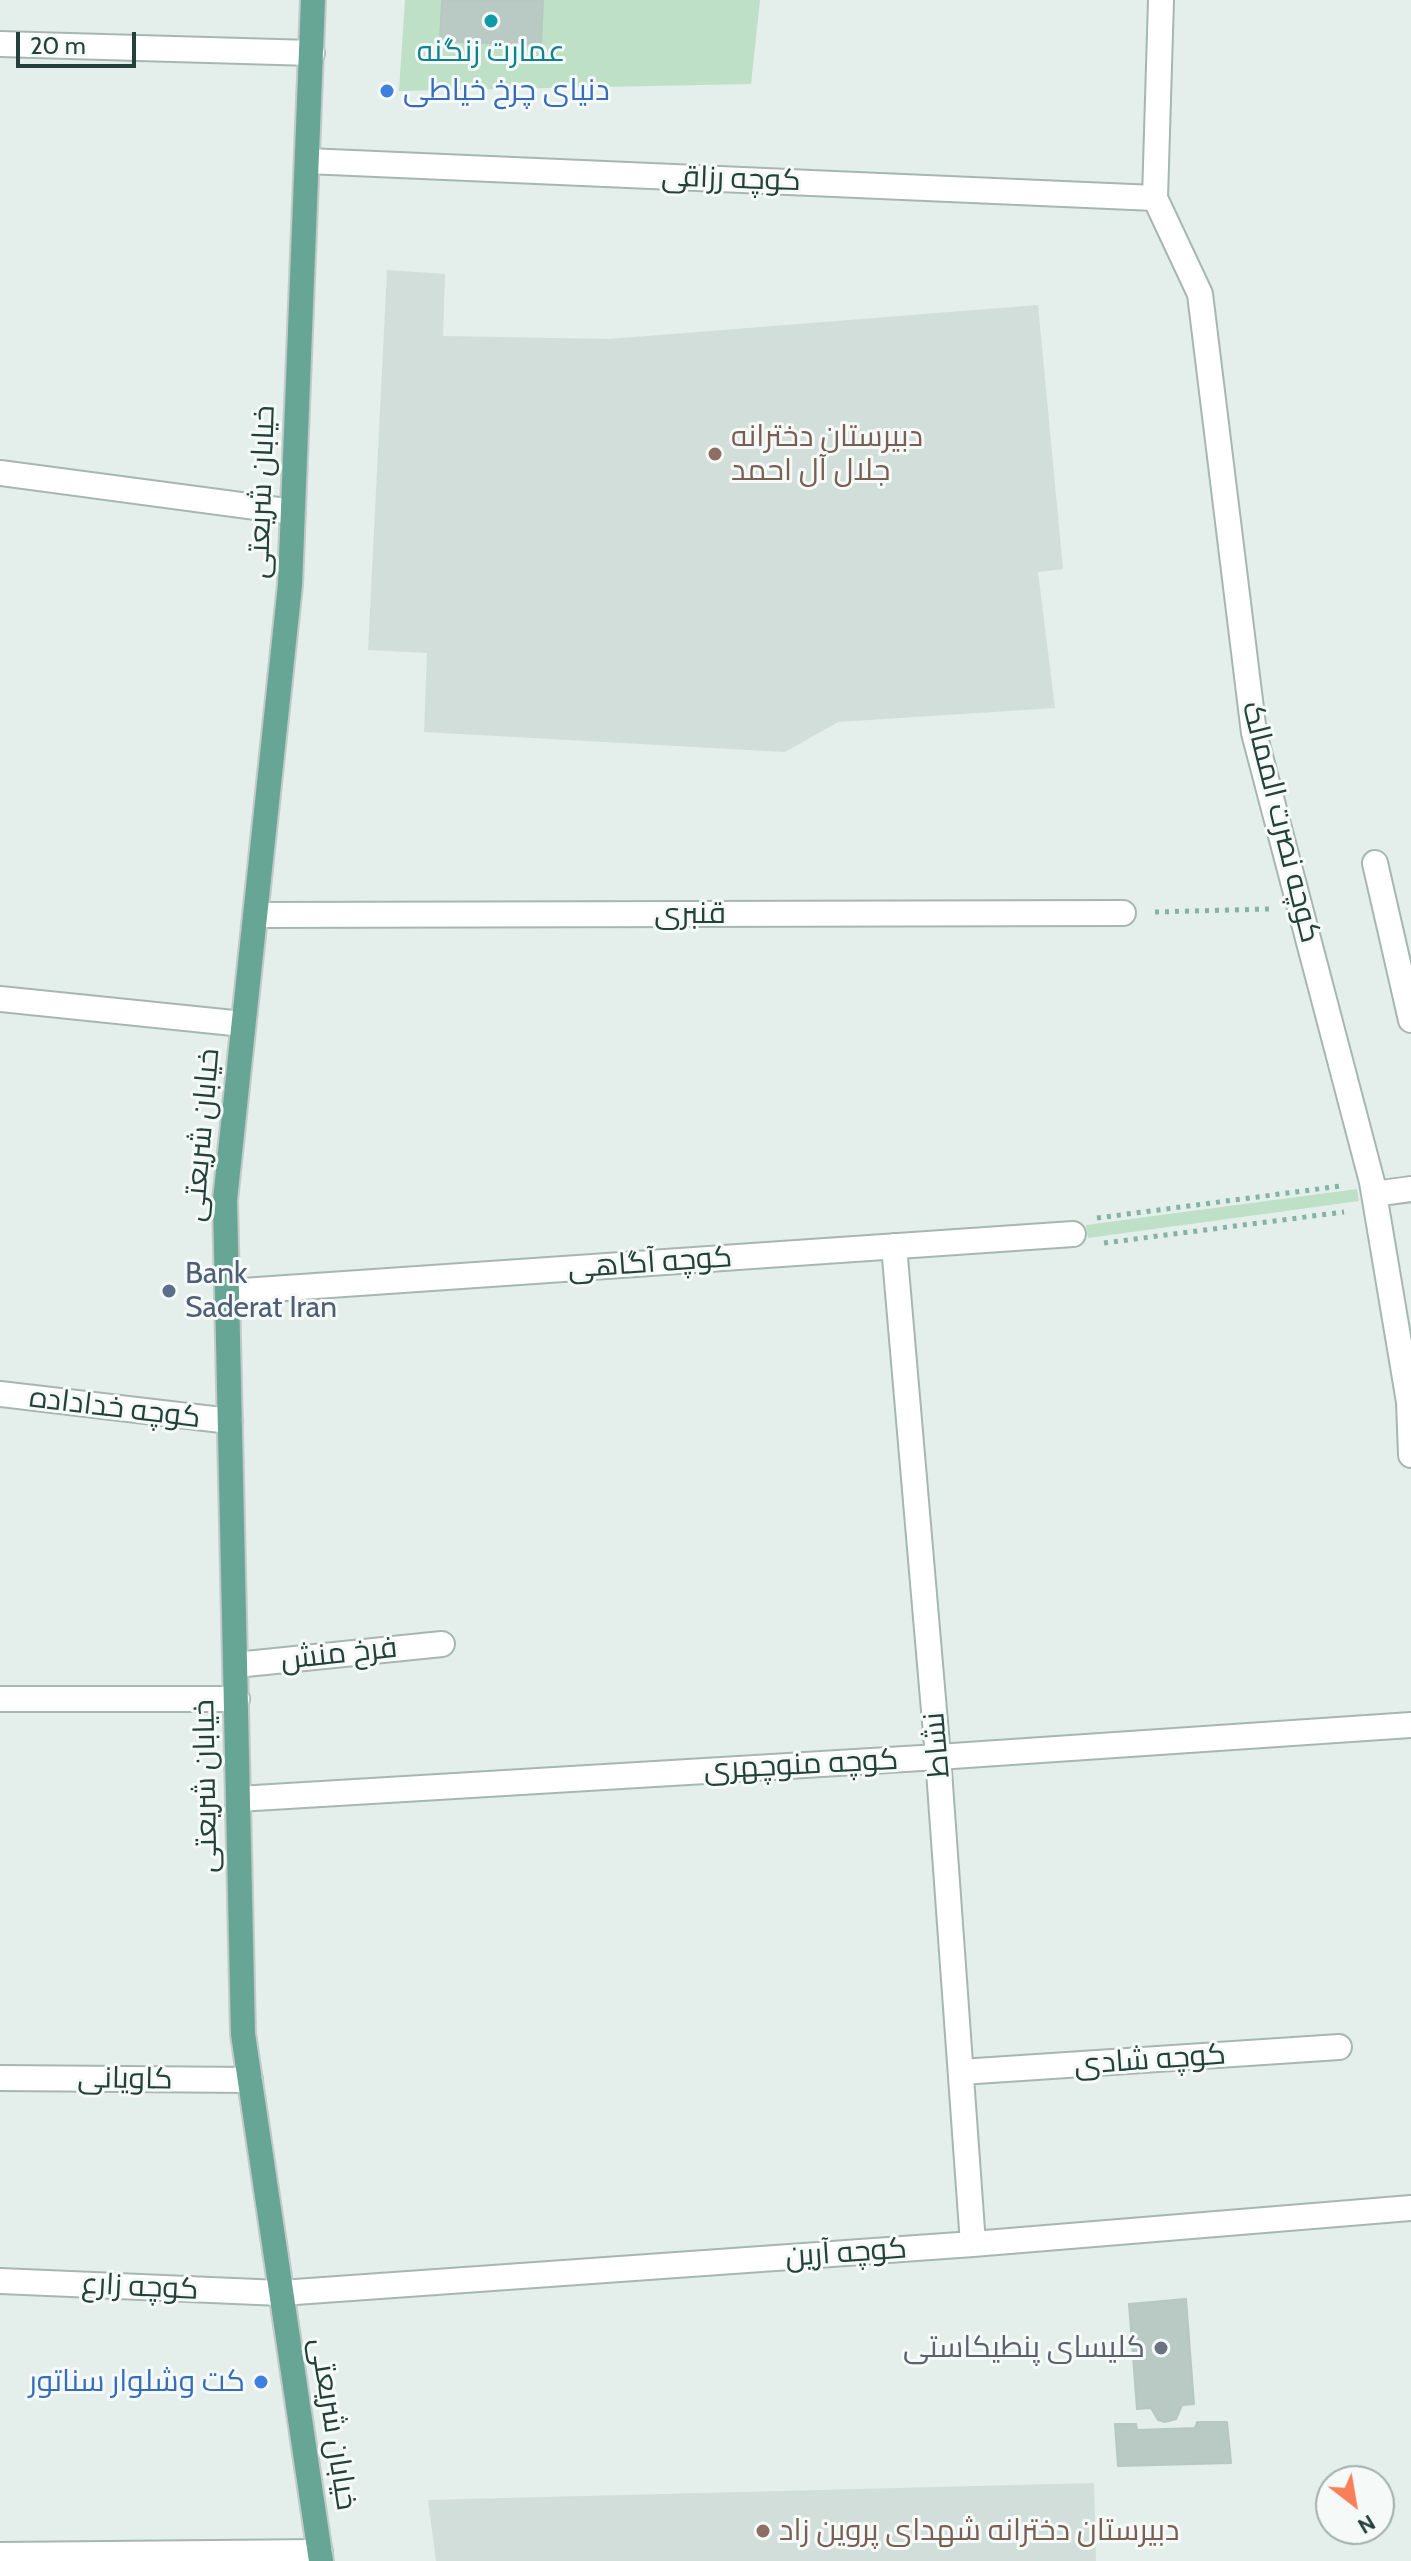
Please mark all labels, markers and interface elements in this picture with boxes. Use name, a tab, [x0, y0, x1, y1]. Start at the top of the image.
marker: عمارت زنگنه	[482, 12, 500, 30]
scale bar	[20, 16, 140, 66]
text: 20 m	[30, 31, 86, 60]
place label: عمارت زنگنه	[417, 34, 565, 70]
place label: دنیای چرخ خیاطی	[403, 73, 610, 109]
marker: دنیای چرخ خیاطی	[378, 82, 396, 100]
street label: کوچه رزاقی	[661, 159, 801, 199]
street label: خیابان شریعتی	[241, 405, 283, 579]
place label: دبیرستان دخترانه جلال آل احمد	[731, 419, 923, 490]
marker: دبیرستان دخترانه جلال آل احمد	[706, 445, 724, 463]
street label: کوچه نصرت الممالک	[1234, 698, 1328, 946]
street label: قنبری	[654, 896, 726, 932]
street label: خیابان شریعتی	[177, 1047, 227, 1223]
street label: کوچه آگاهی	[567, 1239, 733, 1287]
place label: Bank Saderat Iran	[185, 1256, 337, 1326]
marker: Bank Saderat Iran	[160, 1282, 178, 1300]
street label: کوچه خداداده	[27, 1380, 203, 1436]
street label: فرخ منش	[279, 1630, 399, 1678]
street label: خیابان شریعتی	[186, 1699, 226, 1873]
street label: نشاط	[916, 1711, 958, 1779]
street label: کوچه منوچهری	[703, 1742, 899, 1788]
street label: کوچه شادی	[1073, 2037, 1227, 2083]
street label: کاویانی	[77, 2060, 173, 2098]
street label: کوچه آرین	[784, 2231, 908, 2275]
street label: کوچه زارع	[81, 2266, 199, 2308]
place label: کلیسای پنطیکاستی	[903, 2330, 1145, 2366]
street label: خیابان شریعتی	[302, 2335, 364, 2513]
marker: کلیسای پنطیکاستی	[1152, 2339, 1170, 2357]
place label: کت وشلوار سناتور	[29, 2364, 245, 2400]
marker: کت وشلوار سناتور	[252, 2373, 270, 2391]
north arrow	[1315, 2465, 1395, 2545]
text: N	[1353, 2509, 1380, 2540]
place label: دبیرستان دخترانه شهدای پروین زاد	[779, 2513, 1180, 2549]
marker: دبیرستان دخترانه شهدای پروین زاد	[754, 2522, 772, 2540]

